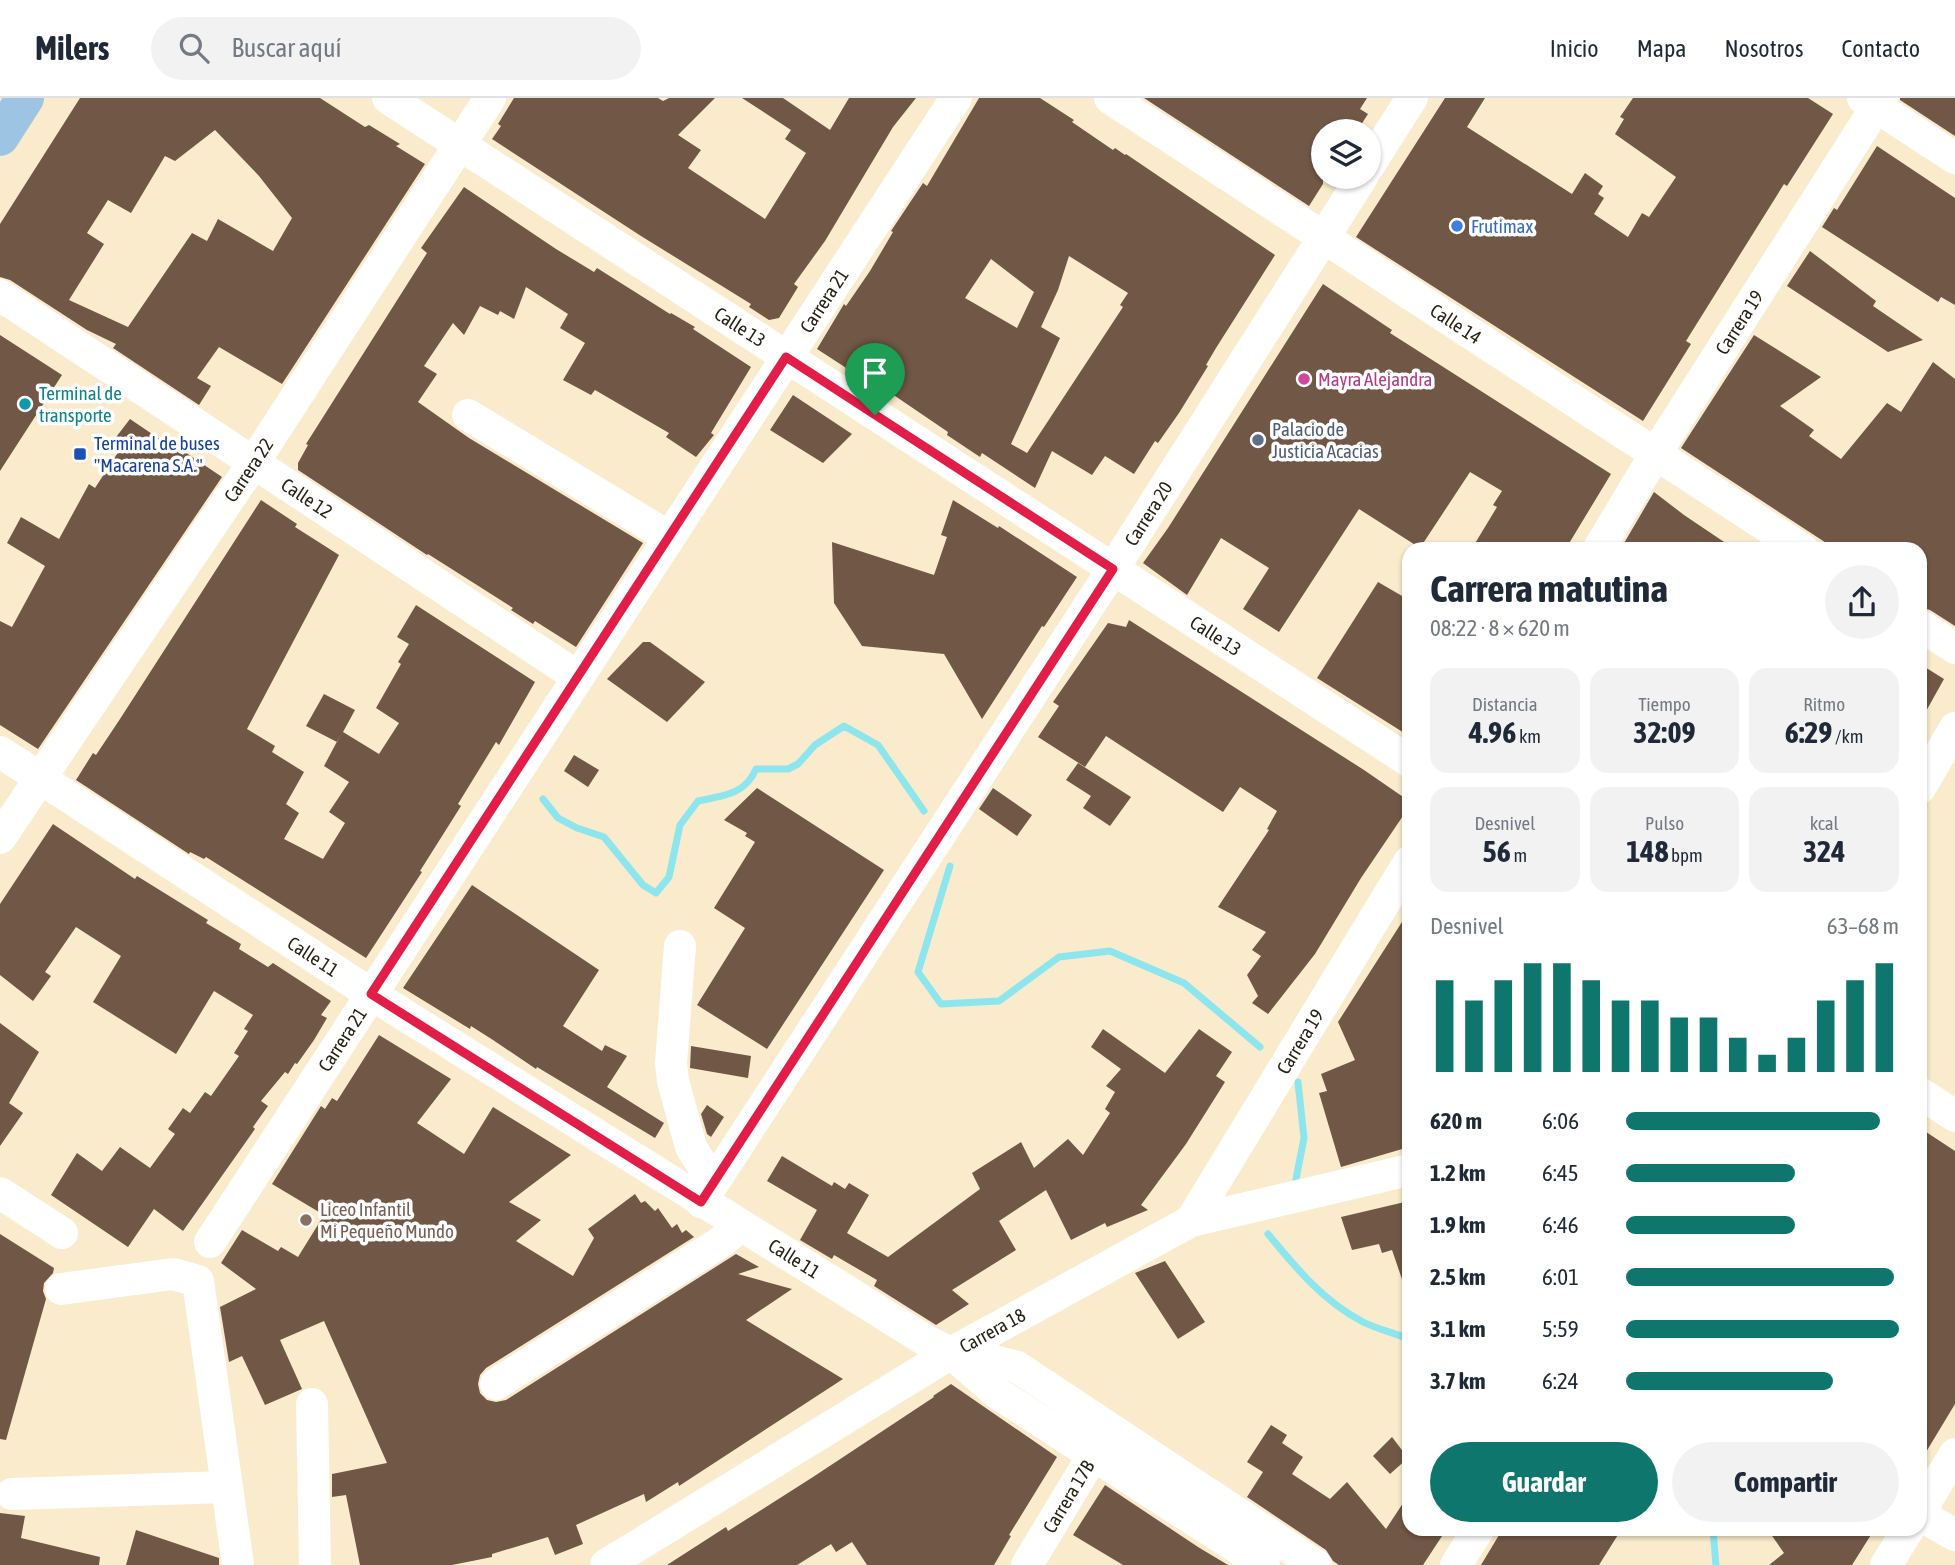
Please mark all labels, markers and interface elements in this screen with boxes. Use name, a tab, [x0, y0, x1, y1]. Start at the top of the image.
search box	[151, 17, 641, 80]
text: Milers	[35, 29, 109, 67]
icon: search	[175, 29, 213, 67]
text: Buscar aquí	[231, 33, 341, 63]
text: Inicio	[1550, 35, 1599, 62]
text: Mapa	[1637, 35, 1686, 62]
text: Nosotros	[1724, 35, 1803, 62]
text: Contacto	[1841, 35, 1920, 62]
map controls	[1311, 119, 1381, 189]
button: layers	[1311, 119, 1381, 189]
place label: Frutimax	[1471, 215, 1533, 237]
marker: Frutimax	[1449, 218, 1465, 234]
street label: Carrera 21	[795, 264, 853, 337]
street label: Carrera 19	[1711, 286, 1768, 358]
street label: Calle 14	[1426, 299, 1486, 348]
street label: Calle 13	[711, 302, 770, 351]
pin	[845, 343, 905, 415]
icon: arrive	[856, 354, 894, 392]
place label: Mayra Alejandra	[1318, 368, 1432, 390]
marker: Mayra Alejandra	[1296, 371, 1312, 387]
place label: Terminal de transporte	[39, 382, 122, 426]
marker: Terminal de transporte	[17, 396, 33, 412]
place label: Palacio de Justicia Acacias	[1272, 418, 1379, 462]
place label: Terminal de buses "Macarena S.A."	[94, 432, 220, 476]
marker: Palacio de Justicia Acacias	[1250, 432, 1266, 448]
street label: Carrera 22	[219, 434, 277, 506]
marker: Terminal de buses "Macarena S.A."	[72, 446, 88, 462]
street label: Calle 12	[277, 473, 337, 523]
street label: Carrera 20	[1120, 477, 1177, 550]
button: share	[1825, 565, 1899, 639]
text: Carrera matutina	[1430, 567, 1668, 610]
street label: Calle 13	[1186, 611, 1245, 660]
text: 08:22 · 8 × 620 m	[1430, 615, 1570, 641]
text: Distancia	[1472, 693, 1538, 715]
text: Tiempo	[1638, 693, 1691, 715]
text: Ritmo	[1803, 693, 1845, 715]
text: 4.96	[1469, 715, 1516, 749]
text: 32:09	[1633, 715, 1696, 749]
text: 6:29	[1785, 715, 1832, 749]
text: km	[1516, 725, 1541, 747]
text: /km	[1832, 725, 1864, 747]
text: Desnivel	[1474, 812, 1535, 834]
text: Pulso	[1645, 812, 1684, 834]
text: kcal	[1810, 812, 1839, 834]
text: 56	[1483, 834, 1511, 868]
text: 148	[1626, 834, 1669, 868]
text: 324	[1803, 834, 1845, 868]
text: m	[1511, 844, 1527, 866]
text: bpm	[1669, 844, 1703, 866]
text: Desnivel	[1430, 913, 1504, 939]
text: 63–68 m	[1827, 913, 1899, 939]
street label: Calle 11	[284, 932, 343, 981]
street label: Carrera 21	[313, 1003, 371, 1075]
street label: Carrera 19	[1272, 1005, 1328, 1078]
text: 620 m	[1430, 1108, 1482, 1134]
text: 6:06	[1542, 1108, 1579, 1134]
text: 1.2 km	[1430, 1160, 1486, 1186]
text: 6:45	[1542, 1160, 1579, 1186]
place label: Liceo Infantil Mi Pequeño Mundo	[320, 1198, 454, 1242]
marker: Liceo Infantil Mi Pequeño Mundo	[298, 1212, 314, 1228]
text: 1.9 km	[1430, 1212, 1486, 1238]
text: 6:46	[1542, 1212, 1579, 1238]
street label: Calle 11	[765, 1234, 824, 1283]
text: 2.5 km	[1430, 1264, 1486, 1290]
text: 6:01	[1542, 1264, 1579, 1290]
street label: Carrera 18	[955, 1303, 1029, 1357]
text: 3.1 km	[1430, 1316, 1486, 1342]
text: 5:59	[1542, 1316, 1579, 1342]
text: 3.7 km	[1430, 1368, 1486, 1394]
text: 6:24	[1542, 1368, 1579, 1394]
button: Guardar	[1430, 1442, 1658, 1522]
button: Compartir	[1672, 1442, 1899, 1522]
street label: Carrera 17B	[1038, 1456, 1099, 1537]

